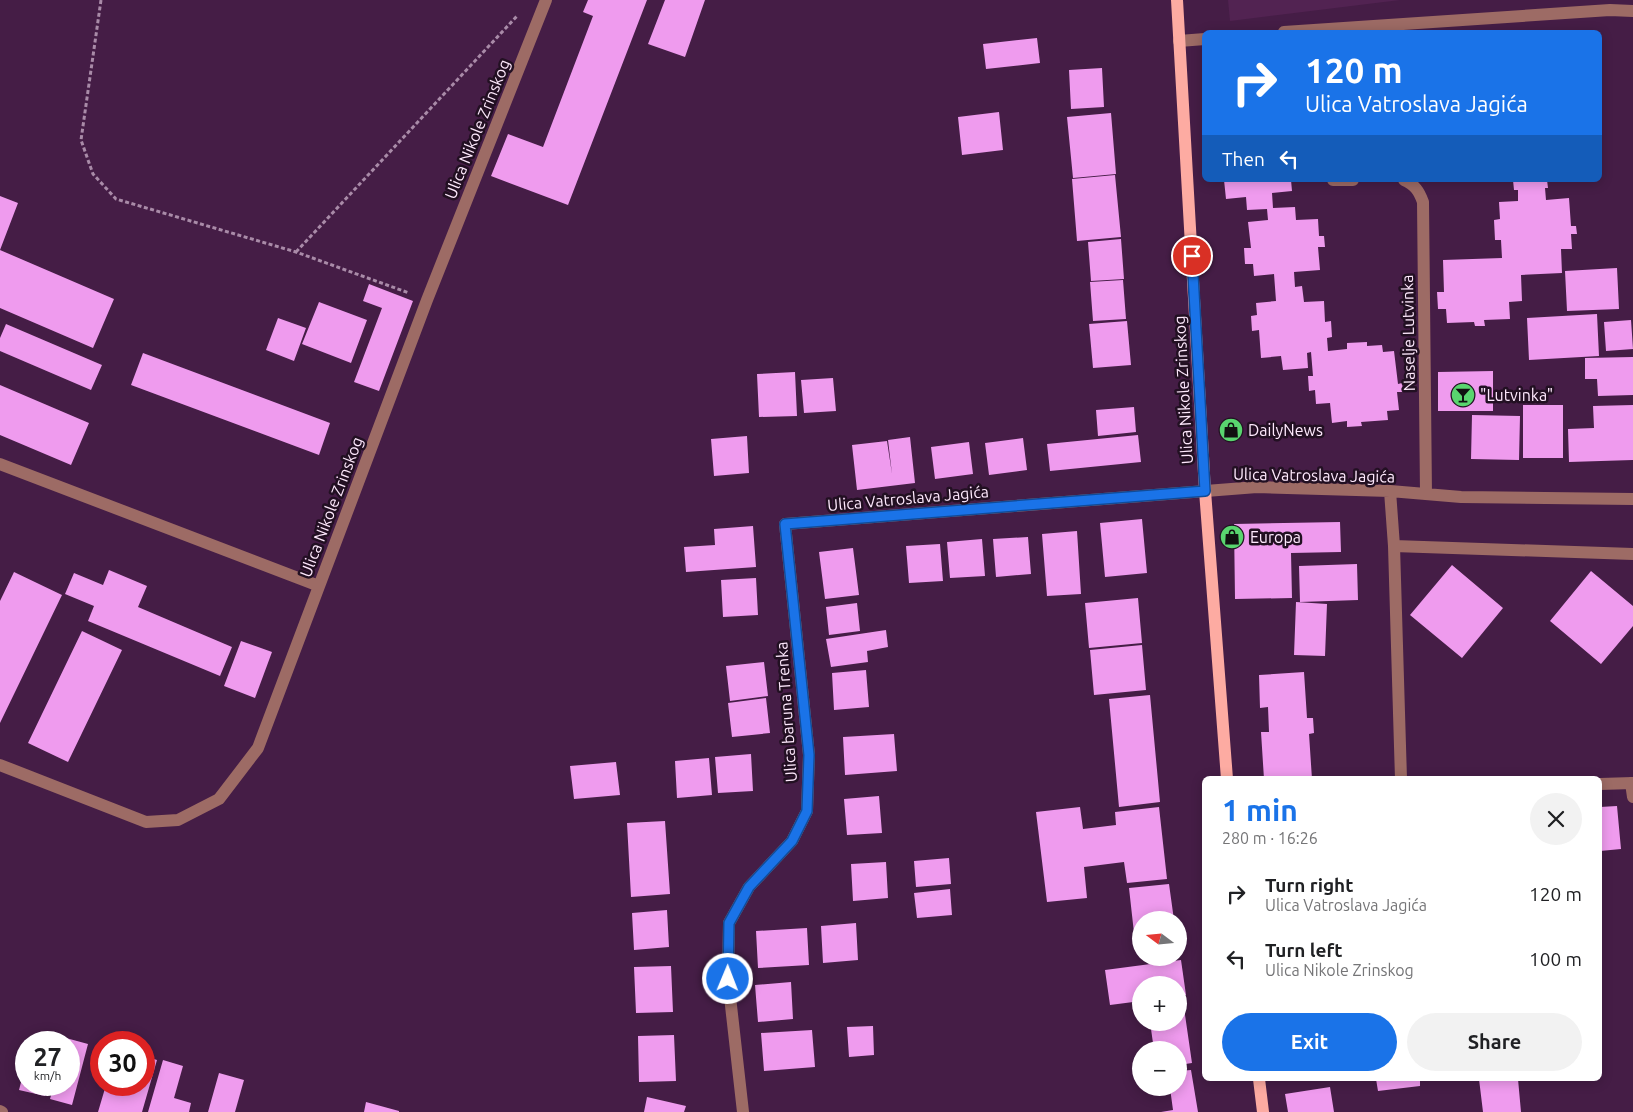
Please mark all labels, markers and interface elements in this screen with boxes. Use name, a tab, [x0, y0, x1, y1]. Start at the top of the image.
icon: right	[1222, 50, 1287, 115]
text: 120 m	[1305, 50, 1403, 90]
street label: Ulica Nikole Zrinskog	[441, 57, 513, 201]
text: Ulica Vatroslava Jagića	[1305, 91, 1528, 116]
icon: left	[1275, 145, 1303, 173]
text: Then	[1222, 148, 1265, 170]
pin	[1171, 235, 1213, 277]
icon: arrive	[1178, 242, 1206, 270]
street label: Naselje Lutvinka	[1398, 274, 1418, 392]
street label: Ulica Nikole Zrinskog	[1170, 315, 1196, 465]
bar icon: "Lutvinka"	[1450, 382, 1476, 408]
place label: "Lutvinka"	[1480, 386, 1553, 404]
shop icon: DailyNews	[1218, 417, 1244, 443]
place label: DailyNews	[1248, 421, 1323, 439]
street label: Ulica Nikole Zrinskog	[296, 434, 366, 580]
street label: Ulica Vatroslava Jagića	[1233, 465, 1395, 485]
street label: Ulica Vatroslava Jagića	[827, 482, 989, 514]
shop icon: Europa	[1219, 524, 1245, 550]
place label: Europa	[1250, 528, 1301, 546]
street label: Ulica baruna Trenka	[772, 641, 800, 783]
text: 1 min	[1222, 793, 1298, 827]
button: close	[1530, 793, 1582, 845]
text: 280 m · 16:26	[1222, 829, 1318, 847]
text: Turn right	[1265, 874, 1353, 896]
icon: right	[1222, 880, 1250, 908]
text: 120 m	[1529, 883, 1582, 905]
text: Ulica Vatroslava Jagića	[1265, 896, 1427, 914]
north arrow	[1132, 911, 1188, 966]
map controls	[1132, 911, 1187, 1096]
text: Turn left	[1265, 939, 1343, 961]
icon: left	[1222, 945, 1250, 973]
text: 100 m	[1529, 948, 1582, 970]
position arrow	[701, 952, 753, 1004]
text: Ulica Nikole Zrinskog	[1265, 961, 1414, 979]
button: +	[1132, 976, 1187, 1031]
button: Exit	[1222, 1013, 1397, 1071]
button: Share	[1407, 1013, 1582, 1071]
speed limit sign: 30	[90, 1031, 155, 1096]
button: −	[1132, 1041, 1187, 1096]
text: 27	[33, 1043, 62, 1071]
text: km/h	[34, 1069, 61, 1082]

